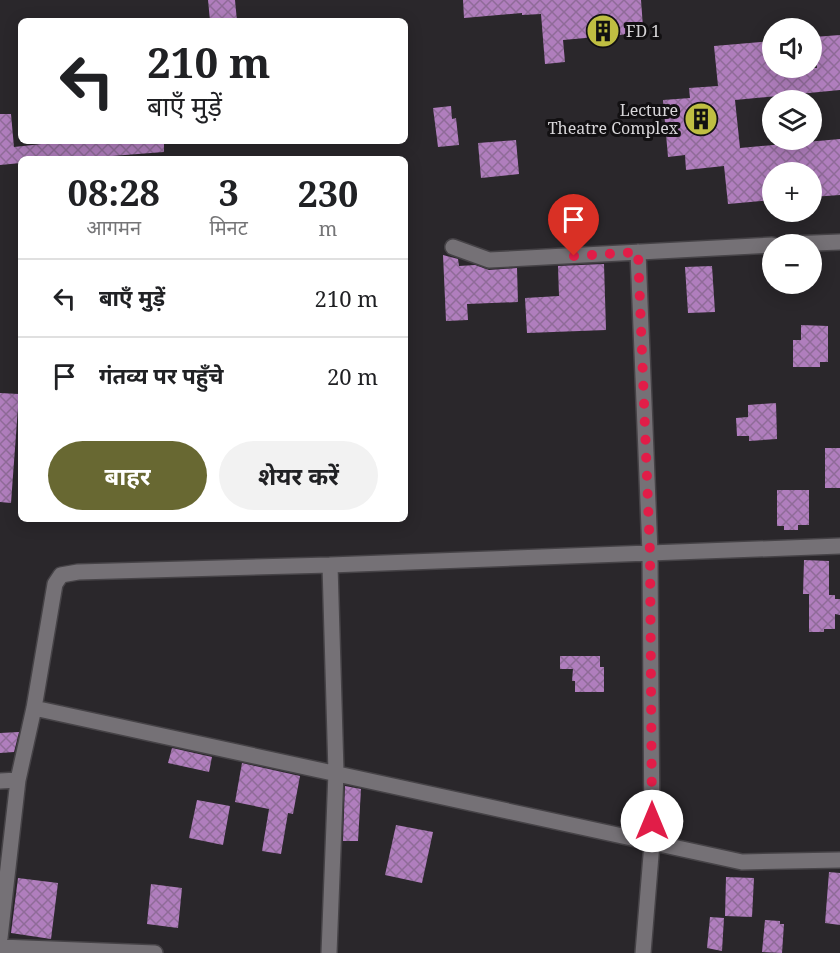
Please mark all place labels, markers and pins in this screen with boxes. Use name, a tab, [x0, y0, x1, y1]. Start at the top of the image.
building icon: FD 1	[585, 13, 621, 49]
place label: FD 1	[626, 20, 660, 42]
place label: Lecture Theatre Complex	[548, 99, 679, 139]
building icon: Lecture Theatre Complex	[683, 101, 719, 137]
pin	[548, 194, 599, 256]

